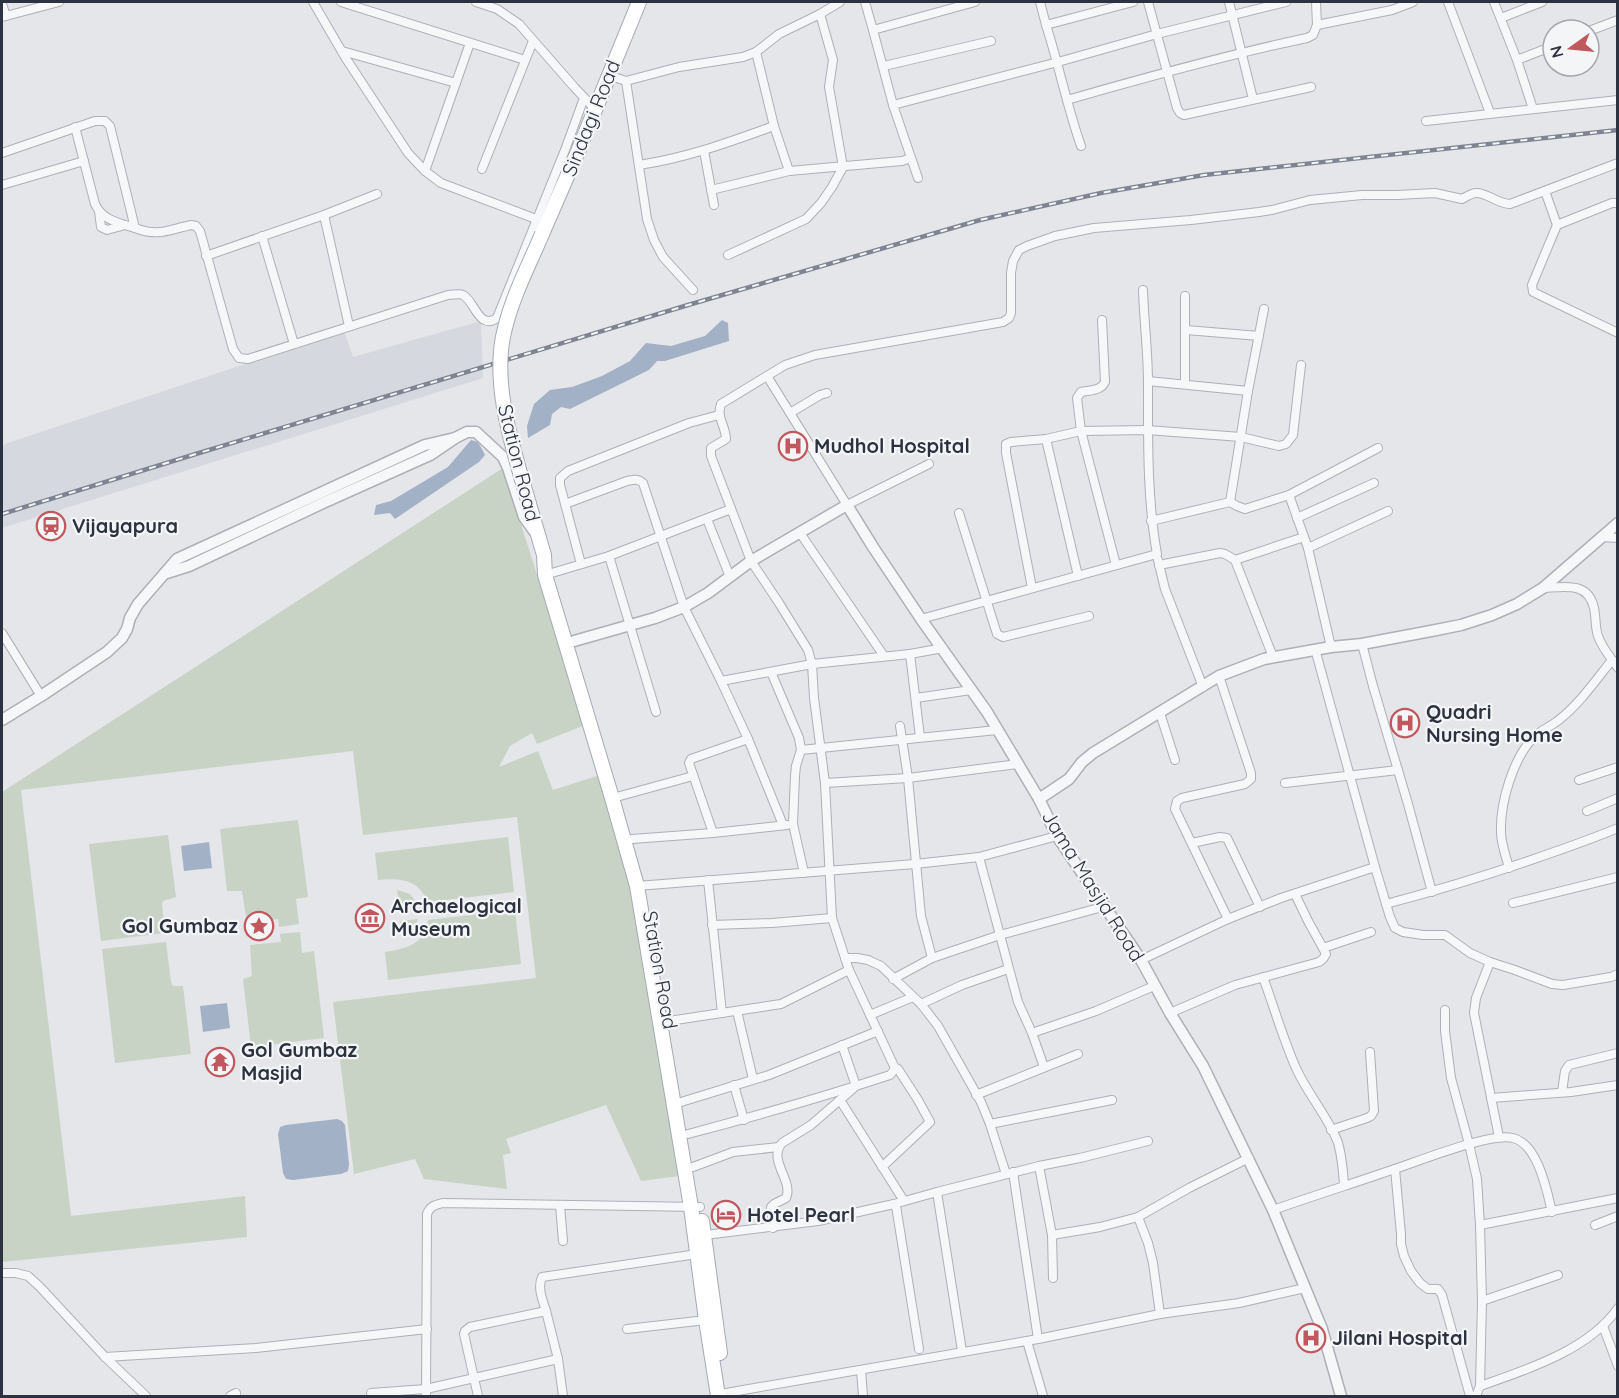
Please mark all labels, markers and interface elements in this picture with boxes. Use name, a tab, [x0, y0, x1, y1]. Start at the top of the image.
north arrow	[1541, 18, 1601, 78]
text: N	[1545, 44, 1568, 60]
street label: Sindagi Road	[556, 56, 625, 180]
street label: Station Road	[493, 402, 546, 524]
hospital icon: Mudhol Hospital	[777, 430, 809, 462]
place label: Mudhol Hospital	[814, 433, 970, 458]
station icon: Vijayapura	[35, 510, 67, 542]
place label: Vijayapura	[72, 513, 178, 538]
place label: Quadri Nursing Home	[1426, 699, 1563, 747]
hospital icon: Quadri Nursing Home	[1389, 707, 1421, 739]
street label: Jama Masjid Road	[1037, 805, 1150, 966]
place label: Archaelogical Museum	[391, 893, 522, 941]
museum icon: Archaelogical Museum	[354, 902, 386, 934]
street label: Station Road	[638, 909, 683, 1031]
place icon: Gol Gumbaz	[243, 910, 275, 942]
place label: Gol Gumbaz	[122, 913, 238, 938]
place label: Gol Gumbaz Masjid	[241, 1037, 358, 1085]
temple icon: Gol Gumbaz Masjid	[204, 1046, 236, 1078]
hotel icon: Hotel Pearl	[710, 1199, 742, 1231]
place label: Hotel Pearl	[747, 1202, 855, 1227]
hospital icon: Jilani Hospital	[1295, 1322, 1327, 1354]
place label: Jilani Hospital	[1332, 1325, 1468, 1350]

